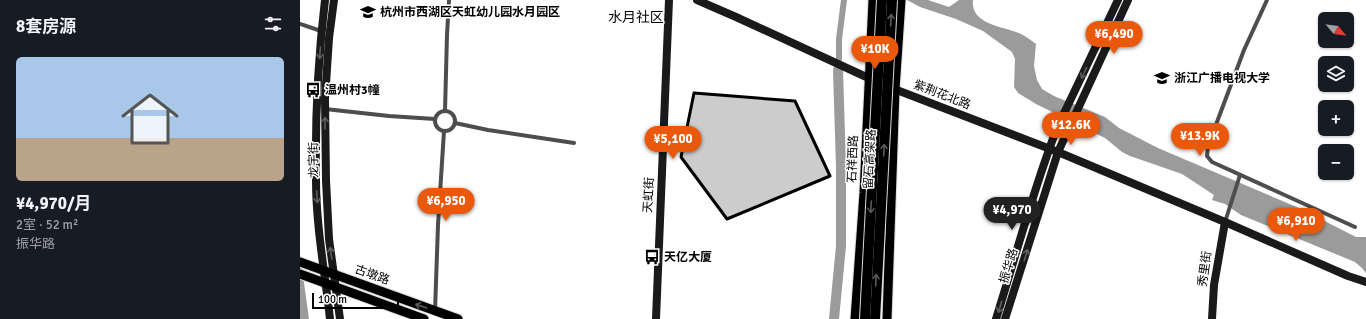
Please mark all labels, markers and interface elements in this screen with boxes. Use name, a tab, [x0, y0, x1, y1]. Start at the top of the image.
school or university icon: 杭州市西湖区天虹幼儿园水月园区	[359, 3, 377, 21]
place label: 杭州市西湖区天虹幼儿园水月园区	[380, 5, 560, 20]
district label: 水月社区	[608, 9, 664, 26]
north arrow	[1318, 12, 1354, 48]
map controls	[1318, 12, 1354, 180]
icon: filters	[262, 13, 284, 35]
one-way arrow	[888, 14, 895, 27]
text: 8套房源	[16, 16, 76, 37]
pin: ¥6,490	[1081, 21, 1147, 55]
text: ¥6,490	[1095, 26, 1133, 42]
pin: ¥10K	[851, 36, 899, 70]
text: ¥10K	[860, 41, 890, 57]
one-way arrow	[317, 46, 324, 59]
button: layers	[1318, 56, 1354, 92]
one-way arrow	[1080, 67, 1087, 79]
school or university icon: 浙江广播电视大学	[1153, 69, 1171, 87]
place label: 浙江广播电视大学	[1174, 71, 1270, 86]
street label: 紫荆花北路	[911, 77, 973, 113]
bus stop icon: 温州村3幢	[304, 81, 322, 99]
icon: home	[114, 83, 186, 155]
place label: 温州村3幢	[325, 83, 379, 98]
button: +	[1318, 100, 1354, 136]
pin: ¥12.6K	[1038, 112, 1104, 146]
one-way arrow	[321, 117, 329, 130]
text: ¥12.6K	[1051, 117, 1091, 133]
pin: ¥13.9K	[1167, 123, 1233, 157]
pin: ¥5,100	[640, 126, 706, 160]
text: ¥13.9K	[1180, 128, 1220, 144]
street label: 留石高架路	[861, 129, 879, 189]
text: ¥5,100	[654, 131, 692, 147]
street label: 石祥西路	[845, 135, 861, 183]
street label: 龙宇街	[306, 142, 322, 178]
one-way arrow	[880, 144, 887, 157]
button: −	[1318, 144, 1354, 180]
street label: 天虹街	[641, 177, 657, 213]
pin: ¥6,950	[413, 188, 479, 222]
one-way arrow	[313, 190, 320, 203]
text: ¥4,970/月	[16, 193, 92, 214]
text: ¥6,950	[427, 193, 465, 209]
pin: ¥4,970	[979, 197, 1045, 231]
one-way arrow	[867, 200, 875, 213]
text: ¥4,970	[993, 202, 1031, 218]
pin: ¥6,910	[1263, 208, 1329, 242]
text: ¥6,910	[1277, 213, 1315, 229]
text: 2室 · 52 m²	[16, 217, 78, 233]
text: 振华路	[16, 236, 55, 252]
one-way arrow	[327, 247, 335, 260]
street label: 振华路	[997, 247, 1021, 285]
bus stop icon: 天亿大厦	[643, 248, 661, 266]
one-way arrow	[1022, 249, 1030, 261]
place label: 天亿大厦	[664, 250, 712, 265]
street label: 秀里街	[1195, 250, 1215, 288]
street label: 古墩路	[353, 262, 391, 288]
one-way arrow	[873, 274, 880, 287]
scale bar	[312, 291, 399, 310]
text: 100 m	[318, 293, 347, 306]
one-way arrow	[996, 300, 1003, 313]
one-way arrow	[415, 302, 428, 309]

